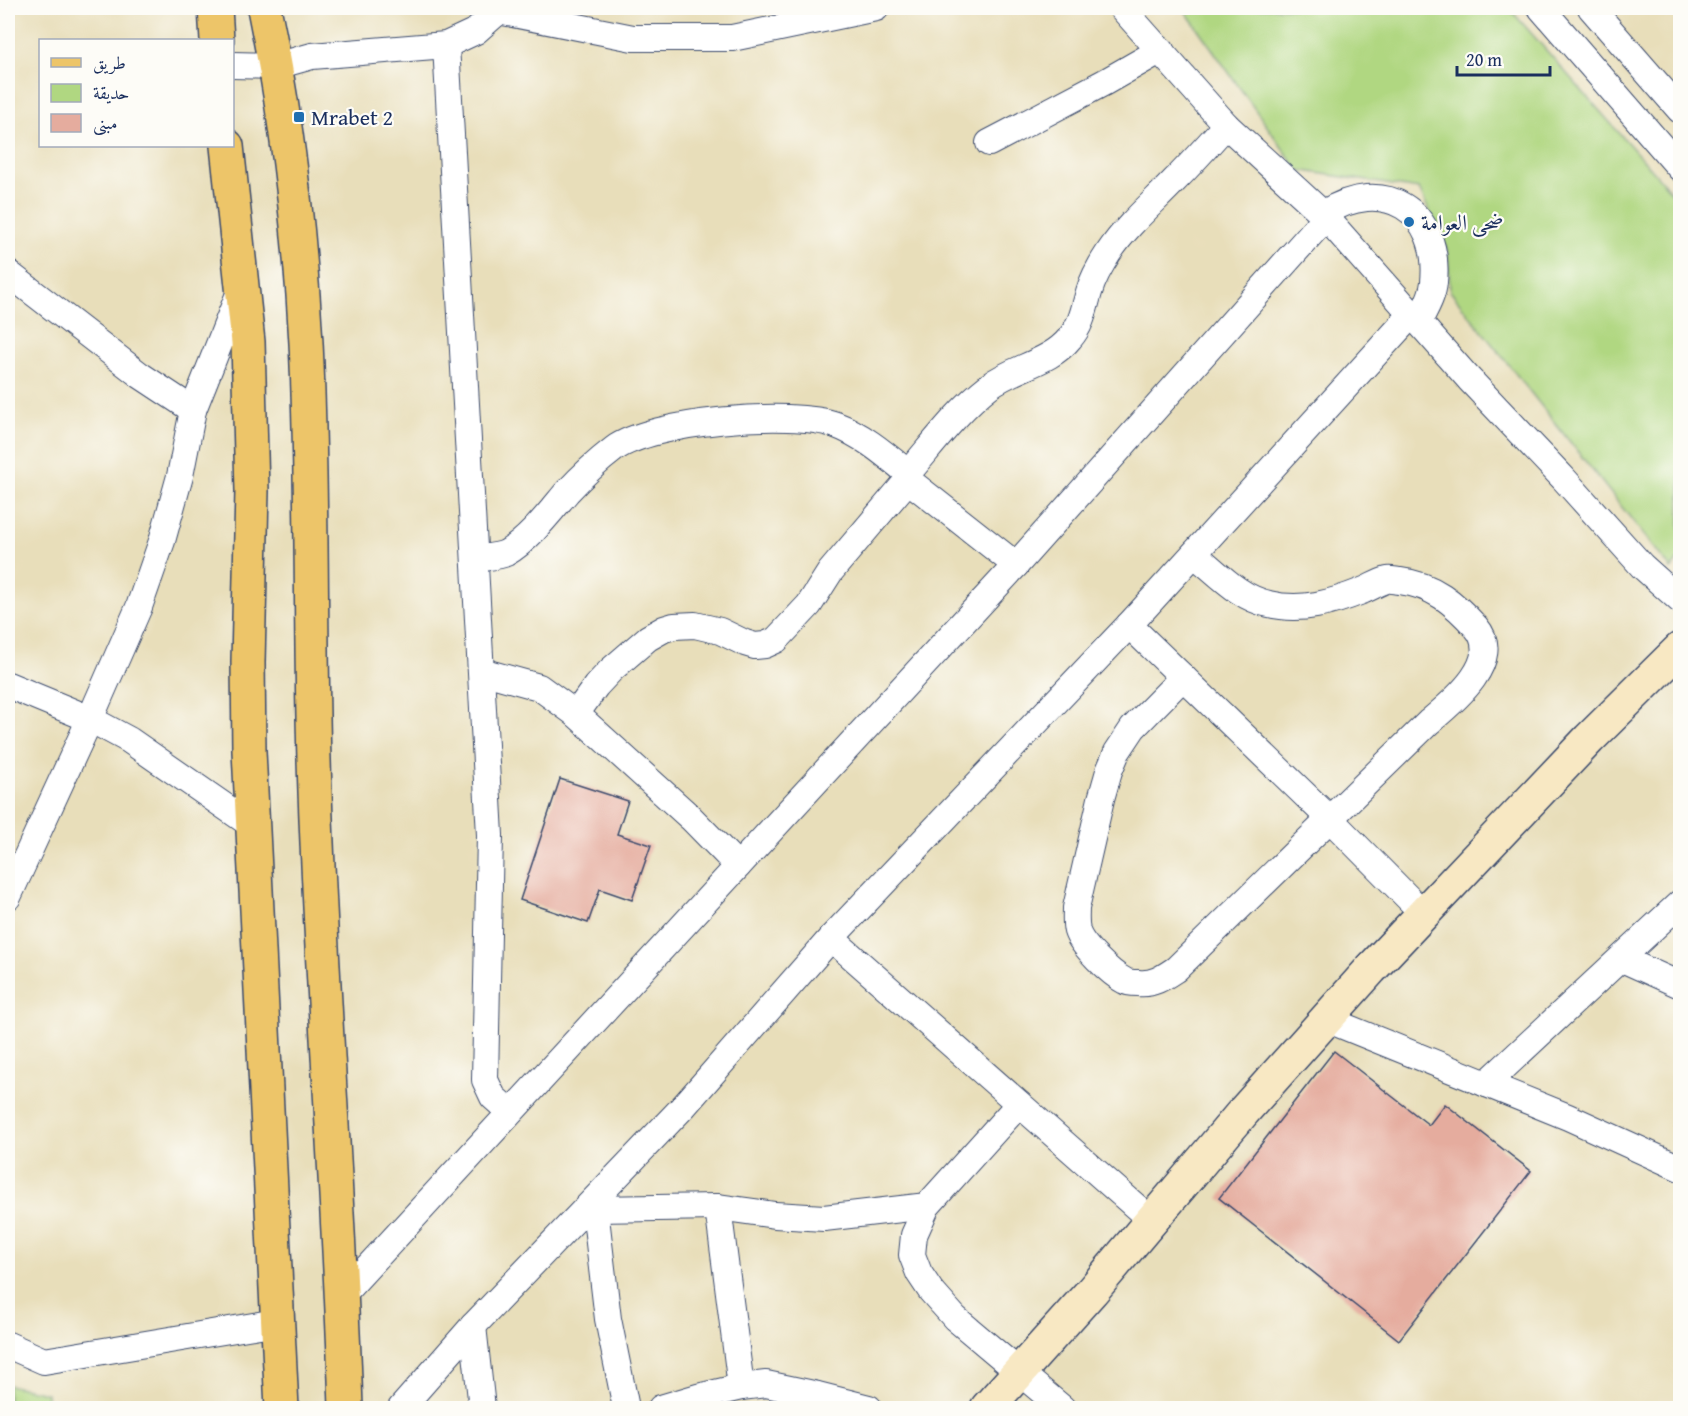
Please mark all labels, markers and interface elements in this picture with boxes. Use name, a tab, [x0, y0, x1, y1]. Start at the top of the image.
legend	[39, 39, 234, 147]
scale bar	[1457, 39, 1550, 77]
text: 20 m	[1466, 46, 1502, 73]
text: طريق	[93, 49, 126, 76]
text: حديقة	[93, 79, 129, 106]
place label: Mrabet 2	[311, 101, 393, 133]
text: مبنى	[93, 109, 118, 136]
marker: Mrabet 2	[292, 110, 306, 124]
place label: ضحى العوامة	[1421, 206, 1504, 238]
marker: ضحى العوامة	[1402, 215, 1416, 229]

